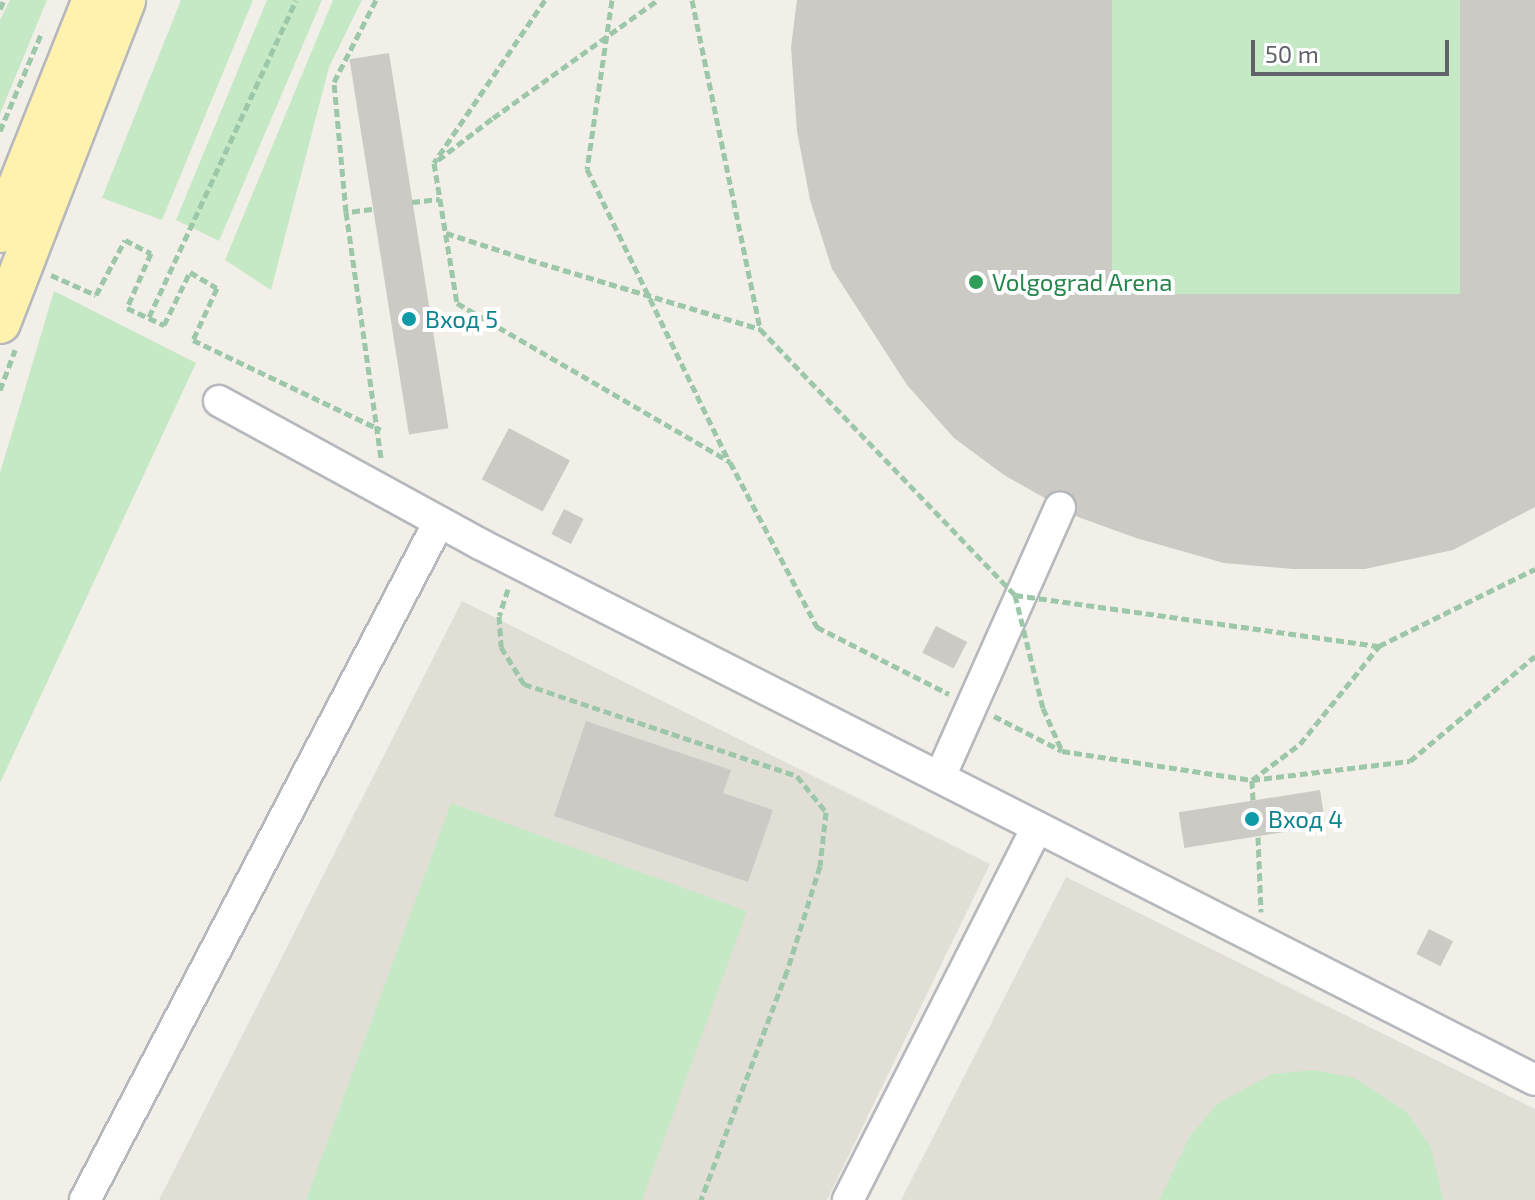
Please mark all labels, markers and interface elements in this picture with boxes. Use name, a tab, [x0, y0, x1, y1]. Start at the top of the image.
scale bar	[1255, 24, 1453, 74]
text: 50 m	[1265, 39, 1319, 68]
place label: Volgograd Arena	[992, 268, 1173, 296]
marker: Volgograd Arena	[967, 273, 985, 291]
place label: Вход 5	[425, 305, 498, 333]
marker: Вход 5	[400, 310, 418, 328]
place label: Вход 4	[1268, 805, 1343, 833]
marker: Вход 4	[1243, 810, 1261, 828]

